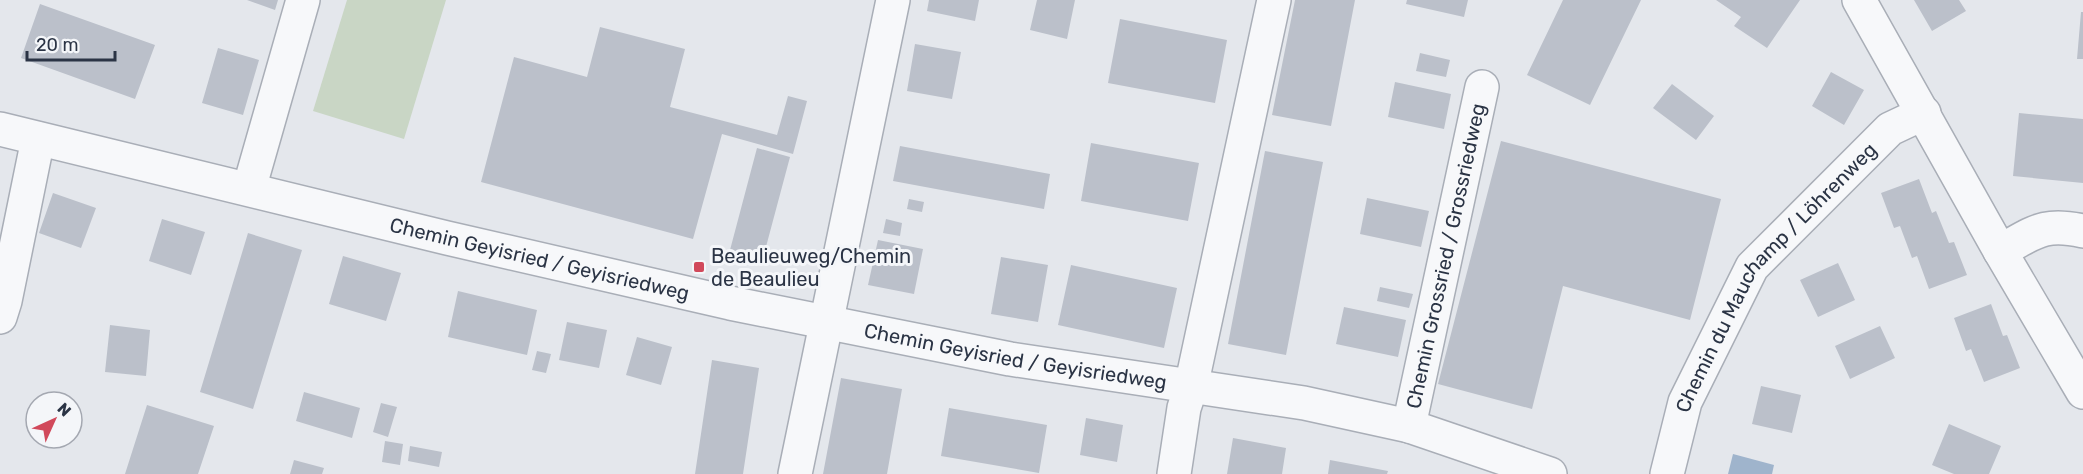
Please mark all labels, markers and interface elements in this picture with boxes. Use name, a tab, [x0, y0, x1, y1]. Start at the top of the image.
scale bar	[27, 24, 116, 62]
text: 20 m	[36, 34, 78, 56]
street label: Chemin Grossried / Grossriedweg	[1401, 101, 1490, 411]
street label: Chemin du Mauchamp / Löhrenweg	[1671, 138, 1881, 415]
street label: Chemin Geyisried / Geyisriedweg	[387, 212, 692, 305]
place label: Beaulieuweg/Chemin de Beaulieu	[711, 244, 911, 291]
marker: Beaulieuweg/Chemin de Beaulieu	[692, 260, 706, 274]
street label: Chemin Geyisried / Geyisriedweg	[862, 318, 1168, 394]
north arrow	[24, 390, 84, 450]
text: N	[53, 399, 75, 421]

